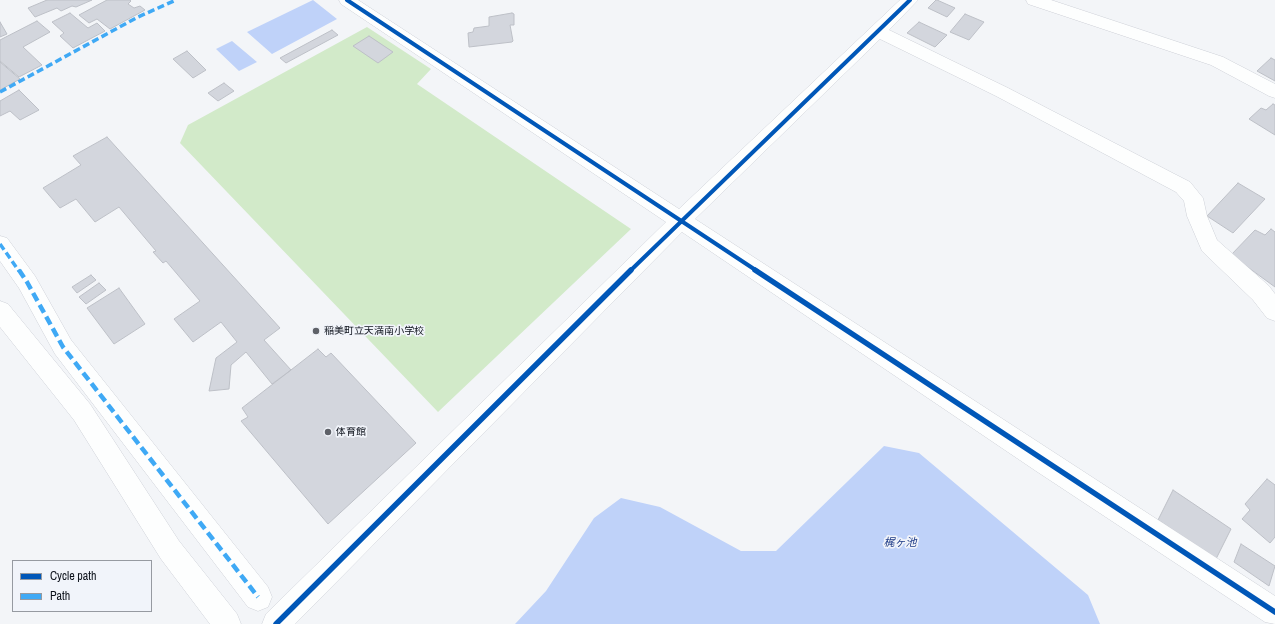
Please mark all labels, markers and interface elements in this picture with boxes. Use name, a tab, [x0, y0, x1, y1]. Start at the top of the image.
place label: 稲美町立天満南小学校	[324, 325, 424, 337]
marker: 稲美町立天満南小学校	[311, 326, 321, 336]
place label: 体育館	[336, 426, 366, 438]
marker: 体育館	[323, 427, 333, 437]
water label: 梶ヶ池	[884, 536, 916, 550]
legend	[12, 560, 152, 612]
text: Cycle path	[50, 568, 97, 584]
text: Path	[50, 588, 70, 604]

